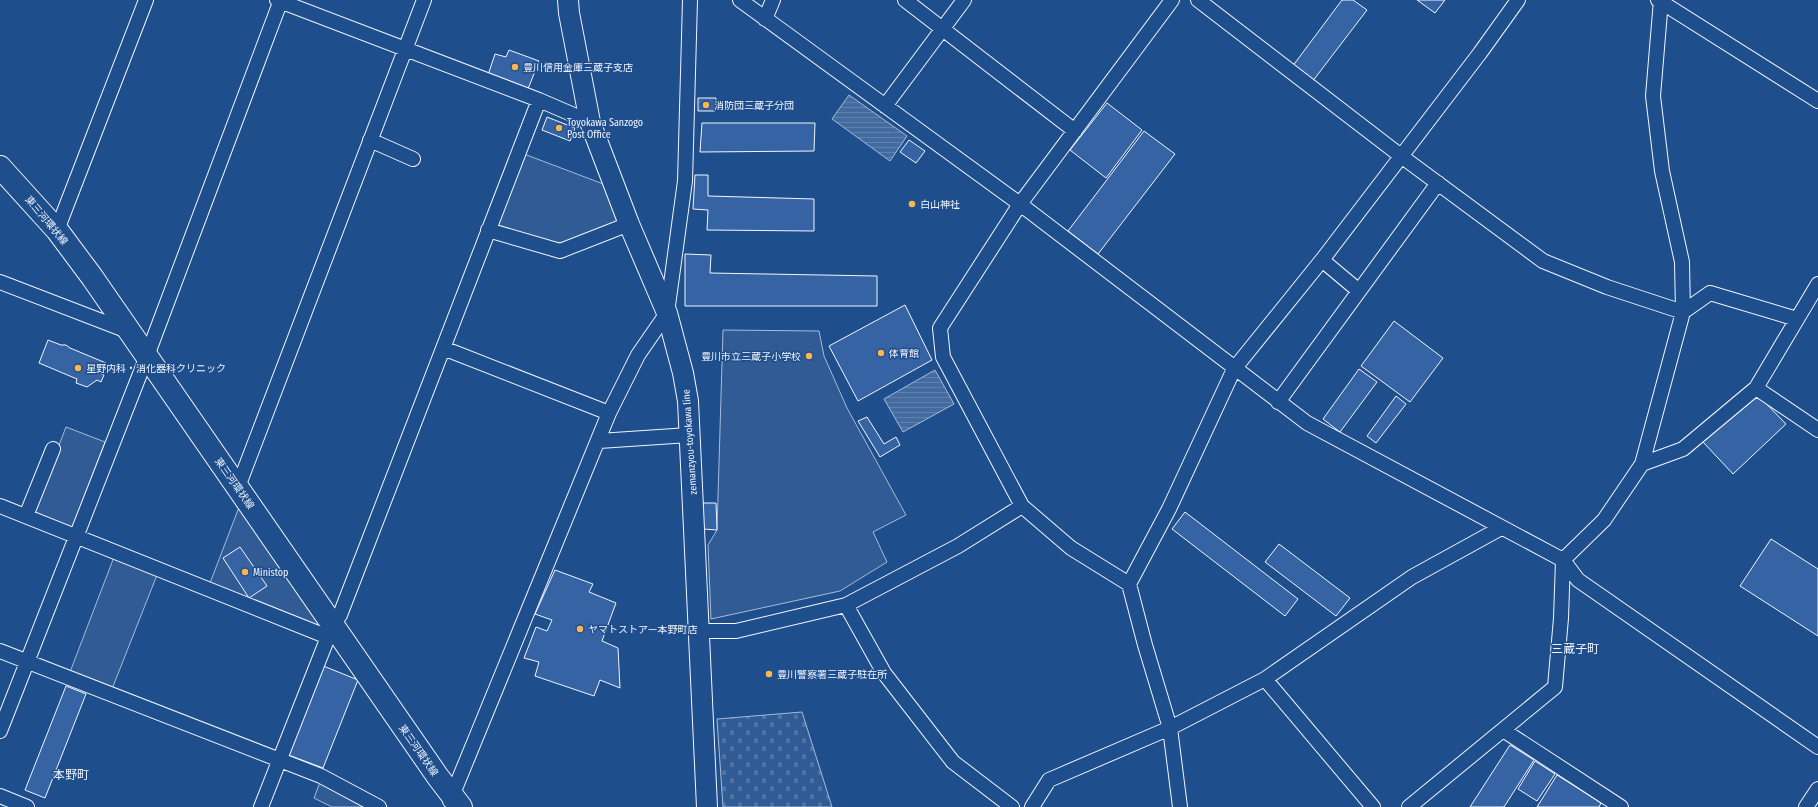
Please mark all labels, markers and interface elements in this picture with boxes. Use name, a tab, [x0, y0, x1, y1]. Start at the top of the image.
marker: 豊川信用金庫三蔵子支店	[510, 62, 520, 72]
place label: 豊川信用金庫三蔵子支店	[523, 62, 633, 74]
marker: 消防団三蔵子分団	[701, 100, 711, 110]
place label: 消防団三蔵子分団	[714, 100, 794, 112]
place label: Toyokawa Sanzogo Post Office	[567, 117, 643, 141]
marker: Toyokawa Sanzogo Post Office	[554, 123, 564, 133]
street label: 東三河環状線	[22, 194, 70, 247]
marker: 白山神社	[907, 199, 917, 209]
place label: 白山神社	[920, 199, 960, 211]
marker: 体育館	[876, 348, 886, 358]
place label: 体育館	[889, 348, 919, 360]
place label: 豊川市立三蔵子小学校	[701, 351, 801, 363]
marker: 豊川市立三蔵子小学校	[804, 351, 814, 361]
marker: 星野内科・消化器科クリニック	[73, 363, 83, 373]
place label: 星野内科・消化器科クリニック	[86, 363, 226, 375]
street label: zemanzyou-toyokawa line	[680, 389, 700, 495]
street label: 東三河環状線	[212, 456, 256, 512]
marker: Ministop	[240, 567, 250, 577]
place label: Ministop	[253, 567, 288, 579]
marker: ヤマトストアー本野町店	[575, 624, 585, 634]
place label: ヤマトストアー本野町店	[588, 624, 697, 636]
district label: 三蔵子町	[1551, 642, 1599, 656]
marker: 豊川警察署三蔵子駐在所	[764, 669, 774, 679]
place label: 豊川警察署三蔵子駐在所	[777, 669, 887, 681]
street label: 東三河環状線	[396, 723, 440, 779]
district label: 本野町	[53, 768, 89, 782]

